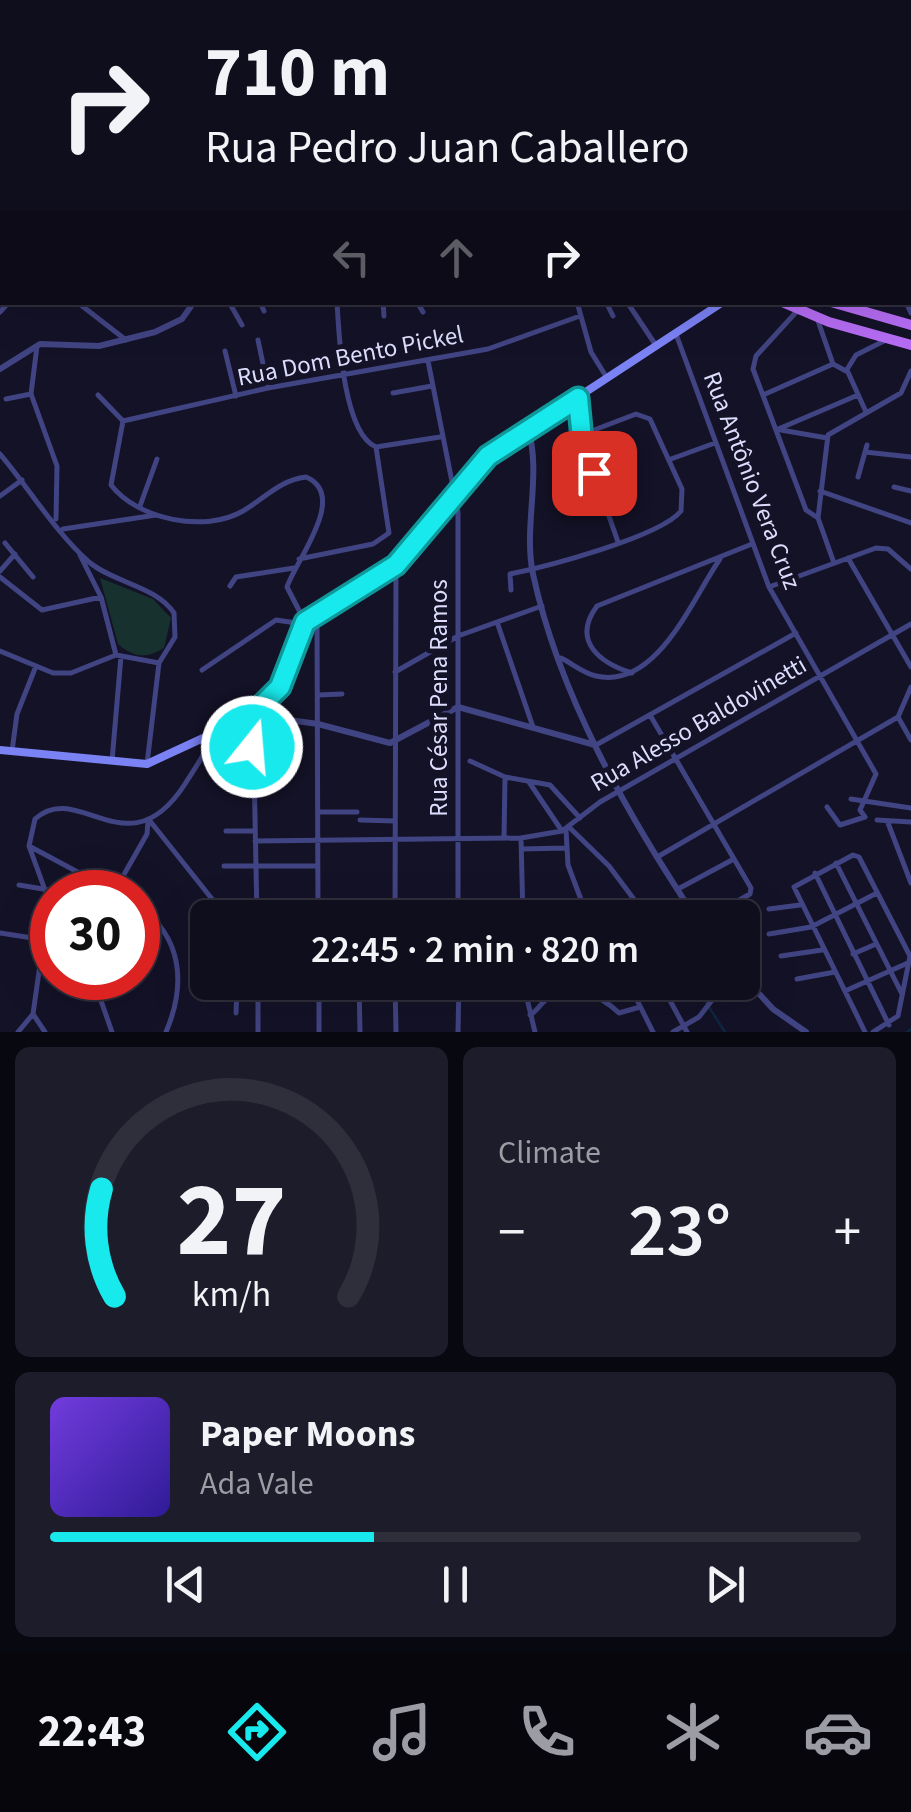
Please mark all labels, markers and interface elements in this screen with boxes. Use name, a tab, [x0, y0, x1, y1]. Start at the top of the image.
text: 710 m	[205, 23, 390, 123]
icon: right	[40, 40, 170, 170]
text: Rua Pedro Juan Caballero	[205, 116, 690, 180]
icon: left	[324, 230, 379, 285]
icon: ahead	[429, 230, 484, 285]
icon: right	[534, 230, 589, 285]
street label: Rua Dom Bento Pickel	[234, 316, 466, 396]
street label: Rua Antônio Vera Cruz	[694, 366, 810, 594]
pin	[552, 431, 637, 516]
icon: arrive	[567, 446, 622, 501]
street label: Rua César Pena Ramos	[421, 579, 457, 817]
street label: Rua Alesso Baldovinetti	[584, 647, 813, 801]
position arrow	[200, 695, 304, 799]
speed limit sign: 30	[30, 870, 160, 1000]
text: 22:45 · 2 min · 820 m	[311, 923, 639, 977]
text: Climate	[498, 1130, 601, 1176]
text: 27	[177, 1148, 286, 1296]
text: 23°	[628, 1178, 731, 1285]
text: −	[498, 1194, 525, 1272]
text: +	[834, 1194, 861, 1272]
text: km/h	[192, 1269, 271, 1320]
text: Paper Moons	[200, 1407, 415, 1461]
text: Ada Vale	[200, 1461, 314, 1507]
icon: previous	[158, 1557, 213, 1612]
icon: pause	[428, 1557, 483, 1612]
icon: next	[698, 1557, 753, 1612]
icon: directions	[222, 1697, 292, 1767]
icon: music	[367, 1697, 437, 1767]
icon: phone	[512, 1697, 582, 1767]
icon: climate	[658, 1697, 728, 1767]
icon: car	[803, 1697, 873, 1767]
text: 22:43	[38, 1700, 146, 1764]

